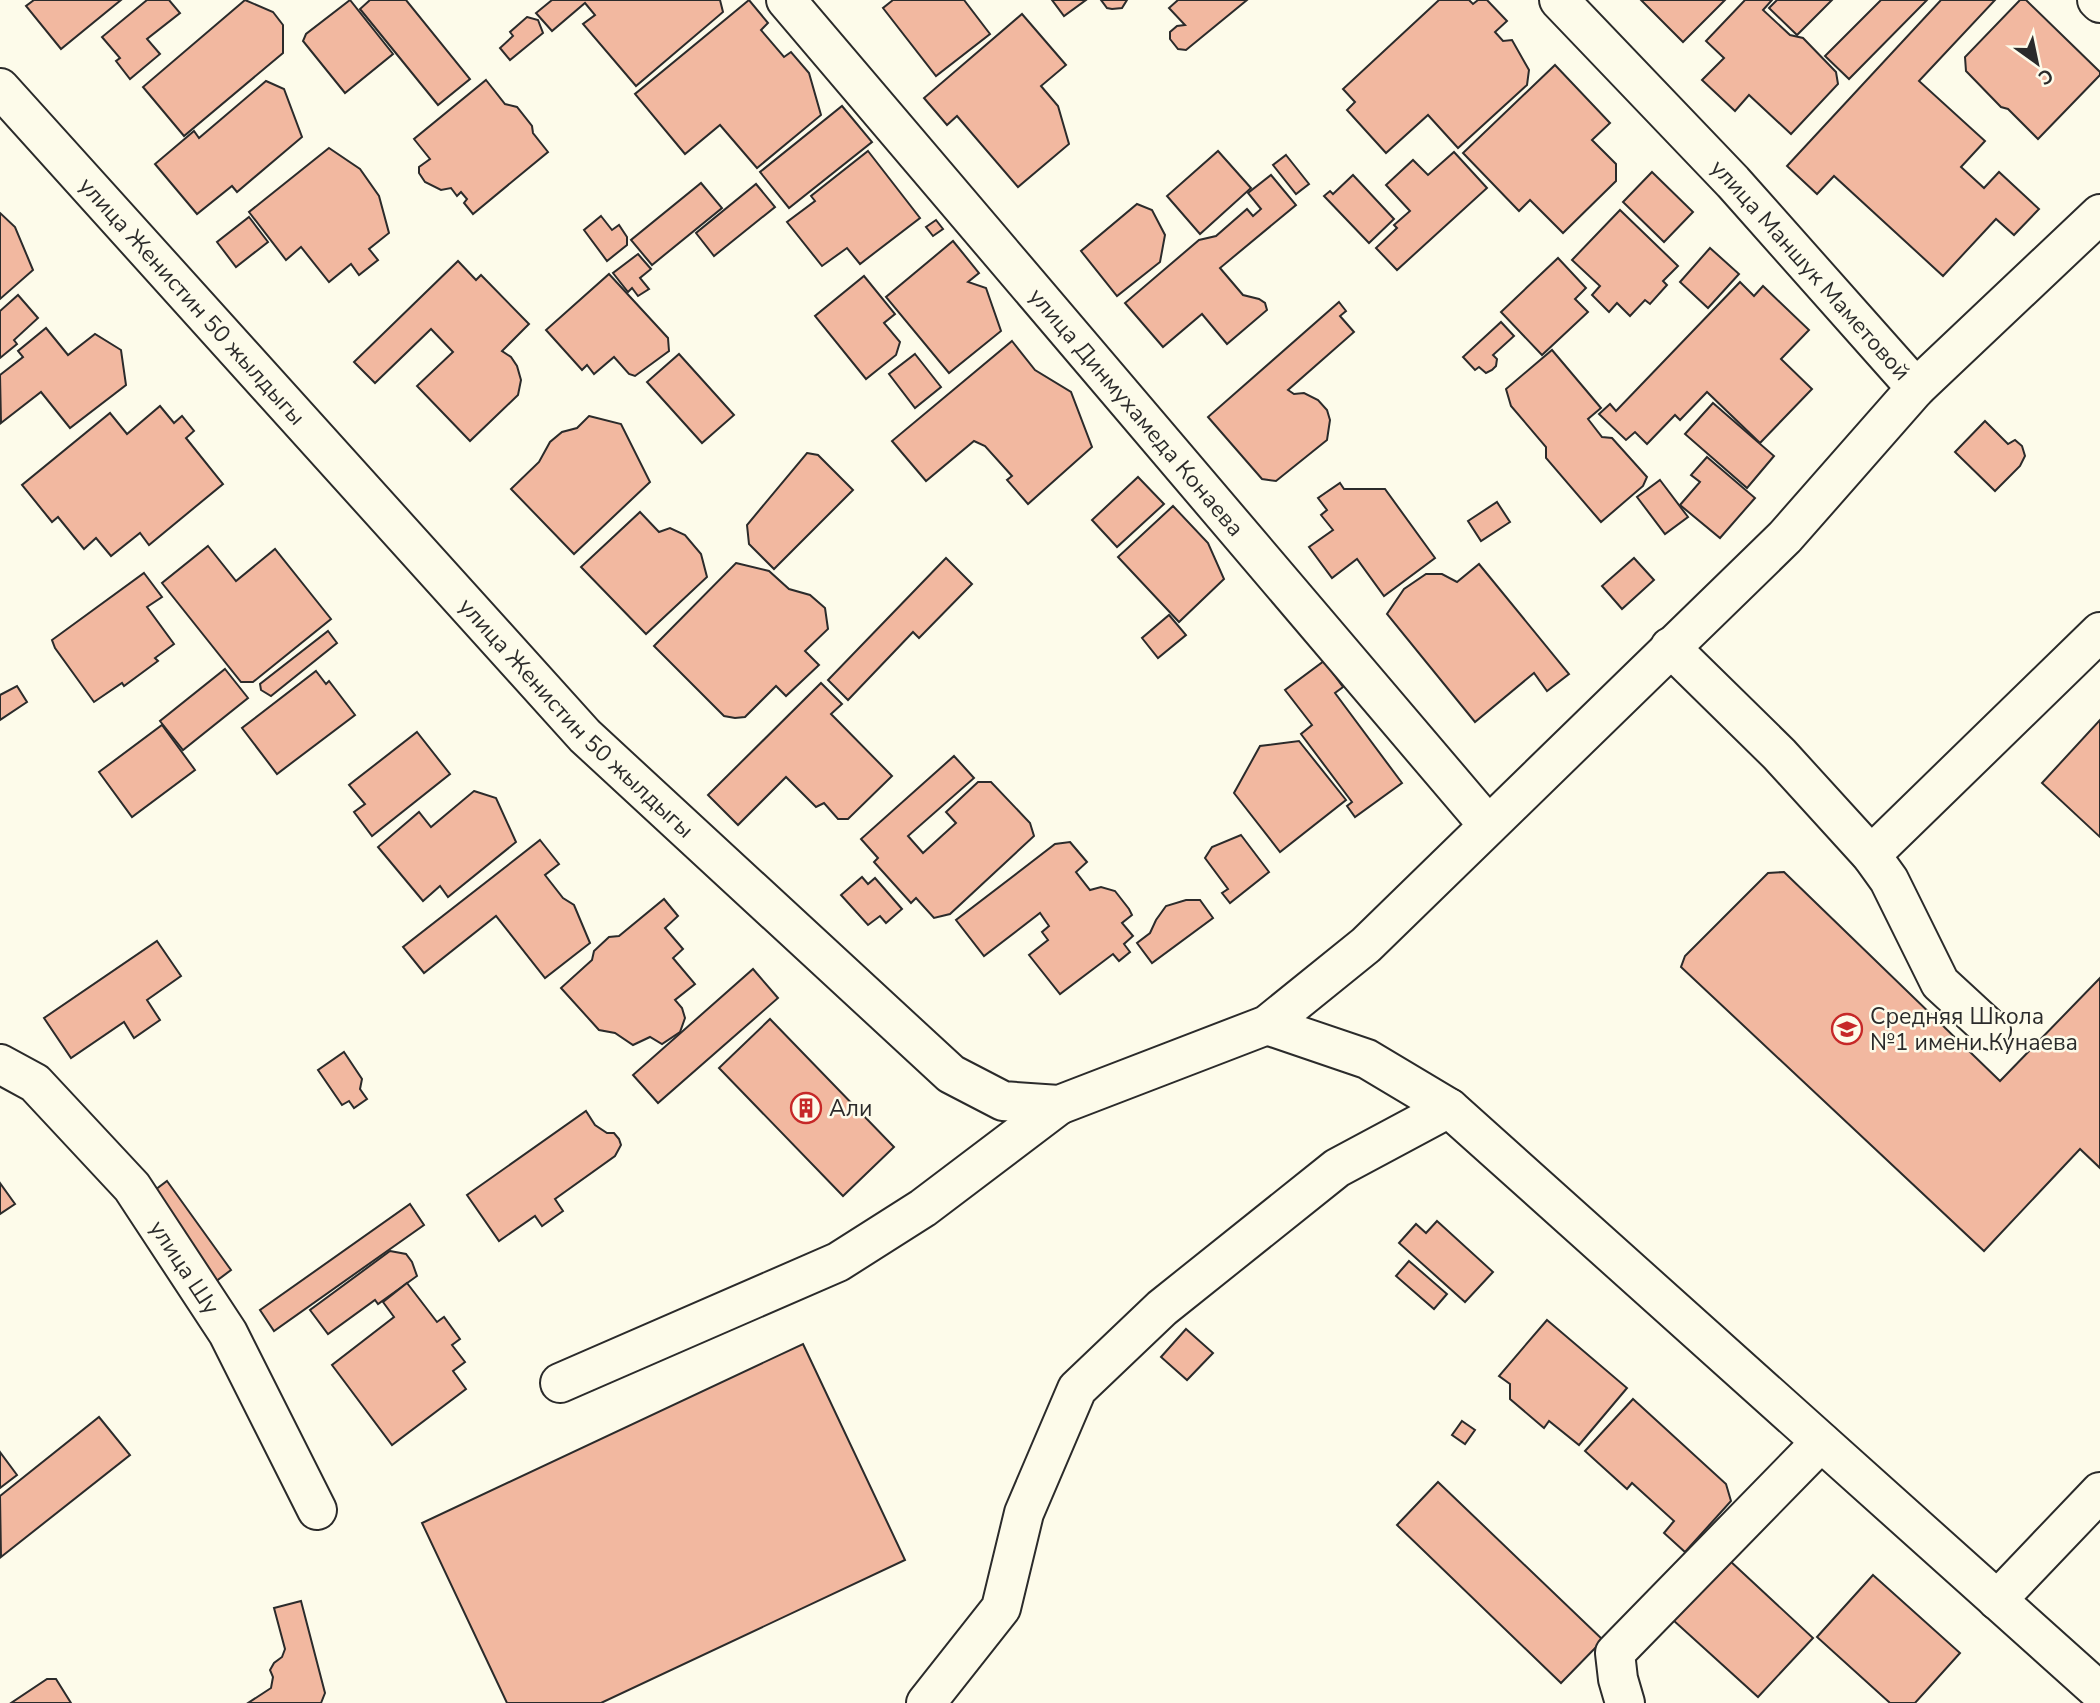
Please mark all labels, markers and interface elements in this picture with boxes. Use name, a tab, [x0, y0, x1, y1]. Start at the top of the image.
north arrow	[2002, 28, 2072, 98]
text: С	[2033, 62, 2058, 91]
street label: улица Маншук Маметовой	[1704, 153, 1917, 387]
street label: улица Женистин 50 жылдыгы	[72, 171, 312, 432]
street label: улица Динмухамеда Конаева	[1022, 281, 1251, 543]
street label: улица Женистин 50 жылдыгы	[452, 591, 700, 845]
place label: Средняя Школа №1 имени Кунаева	[1870, 1001, 2078, 1058]
school or university icon: Средняя Школа №1 имени Кунаева	[1830, 1012, 1864, 1046]
building icon: Али	[789, 1091, 823, 1125]
place label: Али	[829, 1093, 872, 1124]
street label: улица Шу	[142, 1214, 226, 1320]

